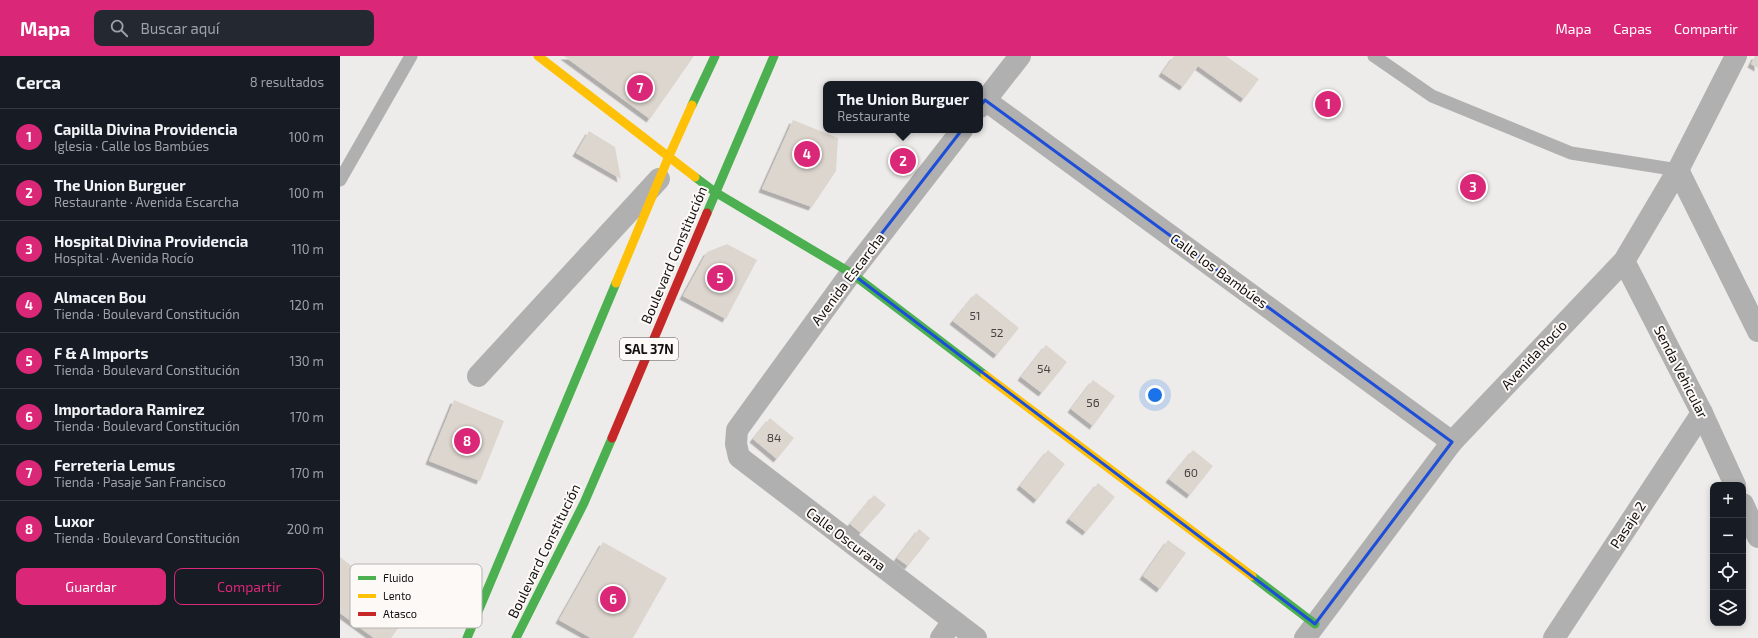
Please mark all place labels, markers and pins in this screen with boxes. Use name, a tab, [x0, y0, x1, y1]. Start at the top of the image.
pin: 7	[627, 73, 653, 103]
pin: 1	[1315, 89, 1341, 119]
pin: 4	[794, 139, 820, 169]
pin: 2	[890, 146, 916, 176]
pin: 3	[1460, 172, 1486, 202]
pin: 5	[707, 263, 733, 293]
pin: 8	[454, 426, 480, 456]
pin: 6	[600, 584, 626, 614]

